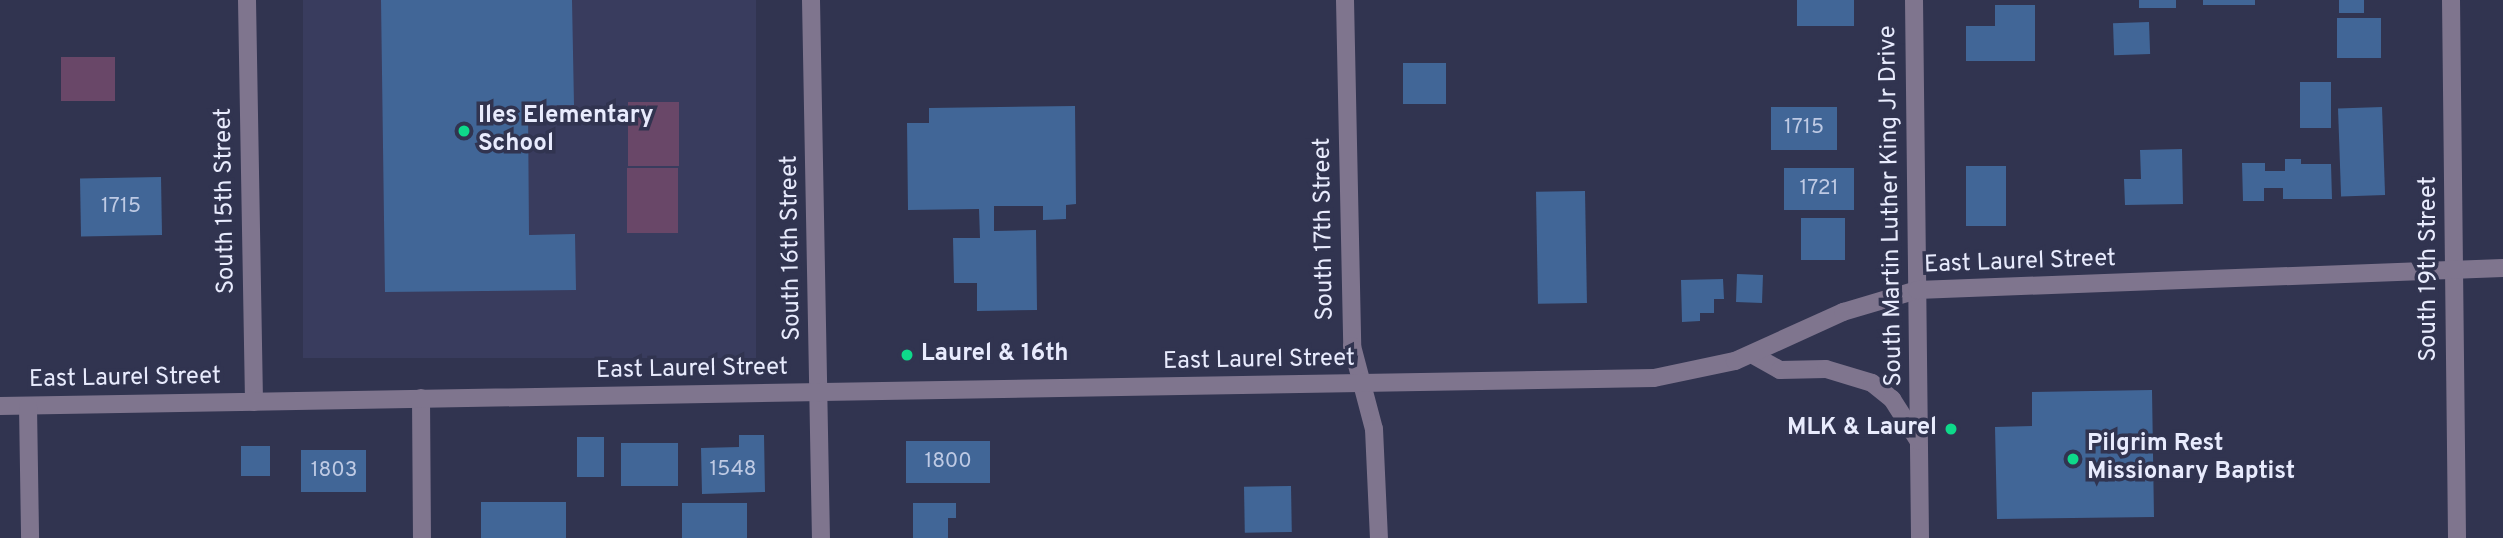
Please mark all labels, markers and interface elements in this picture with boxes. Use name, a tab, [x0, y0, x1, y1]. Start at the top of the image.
street label: South Martin Luther King Jr Drive	[1874, 25, 1910, 387]
place label: Iles Elementary School	[478, 103, 654, 159]
street label: South 15th Street	[210, 108, 242, 294]
house number: 1715	[1784, 115, 1824, 141]
marker: Iles Elementary School	[456, 123, 472, 139]
street label: South 17th Street	[1309, 137, 1341, 321]
street label: South 16th Street	[776, 155, 808, 341]
house number: 1721	[1799, 176, 1839, 202]
street label: South 19th Street	[2416, 176, 2444, 362]
house number: 1715	[101, 194, 141, 220]
street label: East Laurel Street	[1924, 245, 2116, 281]
place label: Laurel & 16th	[921, 341, 1068, 369]
street label: East Laurel Street	[1163, 345, 1355, 377]
marker: Laurel & 16th	[899, 347, 915, 363]
street label: East Laurel Street	[596, 354, 788, 386]
street label: East Laurel Street	[29, 363, 221, 395]
place label: MLK & Laurel	[1787, 415, 1937, 443]
marker: MLK & Laurel	[1943, 421, 1959, 437]
place label: Pilgrim Rest Missionary Baptist	[2087, 431, 2295, 487]
house number: 1800	[924, 449, 972, 475]
marker: Pilgrim Rest Missionary Baptist	[2065, 451, 2081, 467]
house number: 1548	[709, 457, 757, 483]
house number: 1803	[311, 458, 357, 484]

